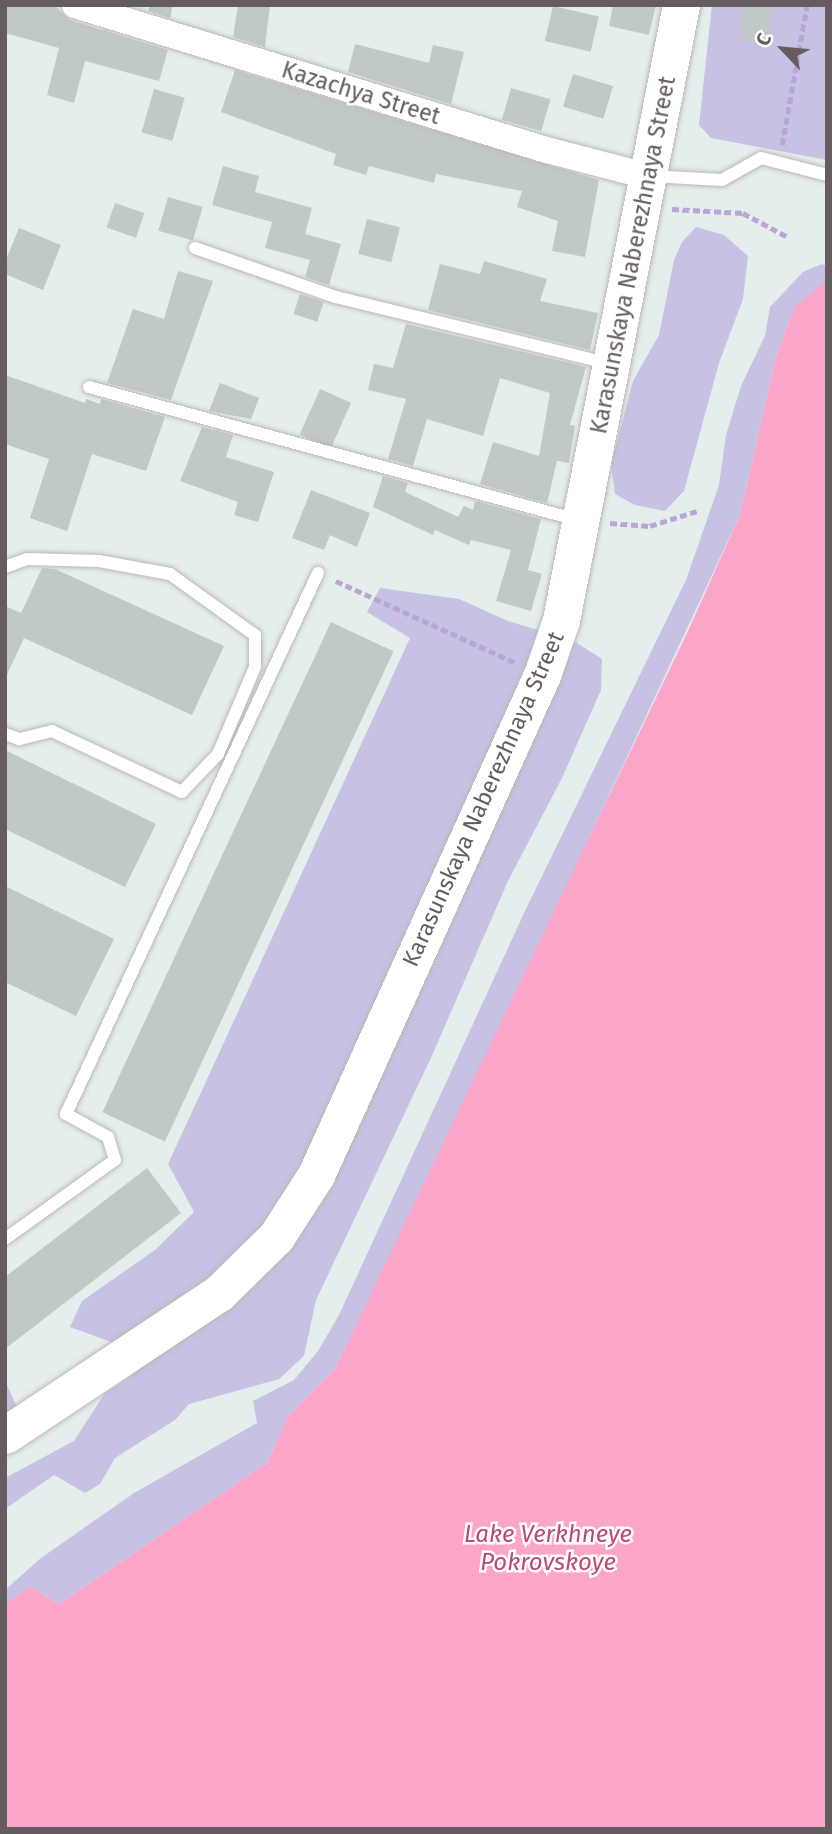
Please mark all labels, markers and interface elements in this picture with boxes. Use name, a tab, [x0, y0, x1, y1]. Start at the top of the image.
north arrow	[748, 14, 818, 84]
text: С	[751, 30, 776, 50]
street label: Kazachya Street	[278, 56, 444, 130]
street label: Karasunskaya Naberezhnaya Street	[585, 74, 681, 436]
street label: Karasunskaya Naberezhnaya Street	[396, 627, 570, 971]
water label: Lake Verkhneye Pokrovskoye	[464, 1521, 632, 1577]

